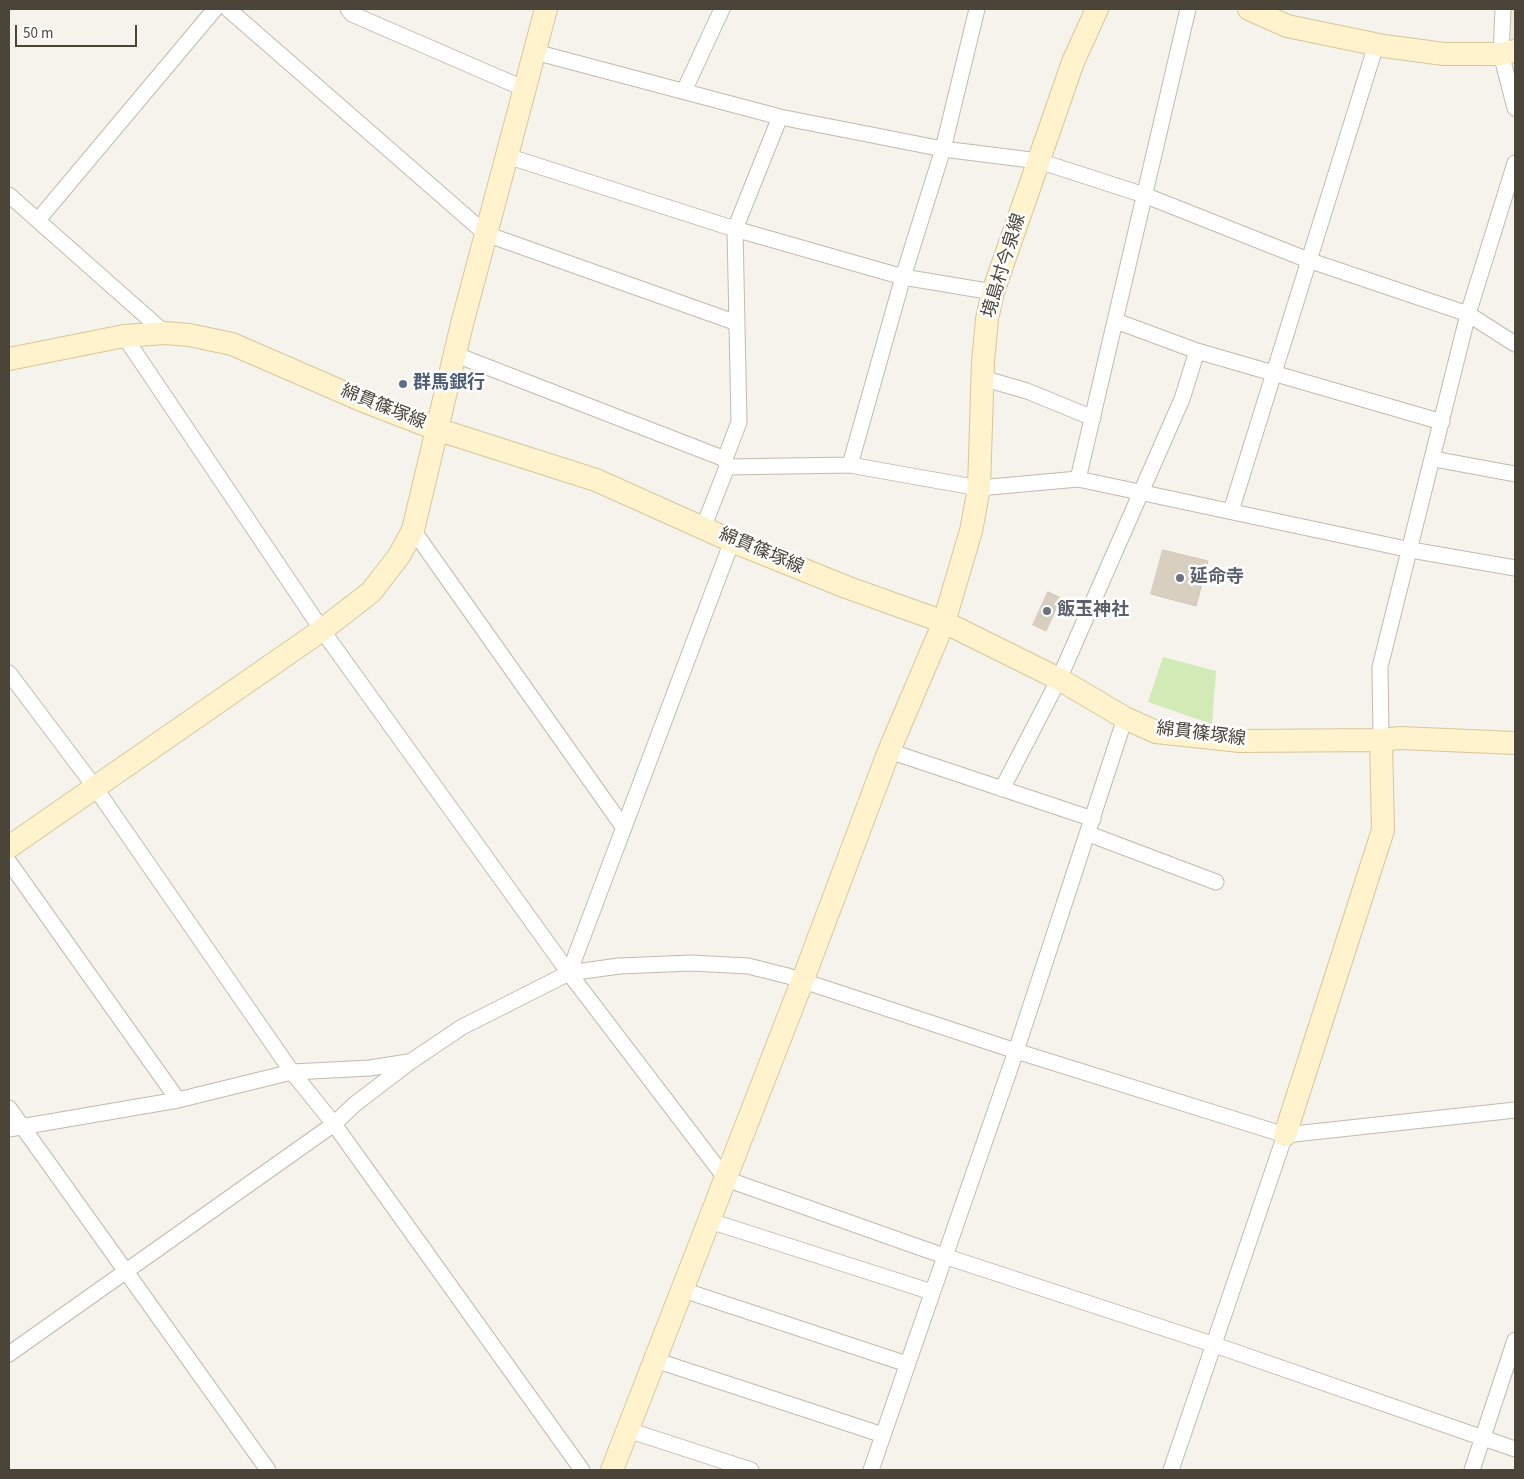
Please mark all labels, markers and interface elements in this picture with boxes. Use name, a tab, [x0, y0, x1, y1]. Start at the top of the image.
scale bar	[18, 15, 140, 47]
text: 50 m	[23, 23, 53, 44]
street label: 境島村今泉線	[979, 211, 1031, 321]
place label: 群馬銀行	[413, 373, 485, 395]
marker: 群馬銀行	[397, 378, 409, 390]
street label: 綿貫篠塚線	[337, 381, 429, 435]
street label: 綿貫篠塚線	[715, 524, 807, 580]
place label: 延命寺	[1190, 567, 1244, 589]
marker: 延命寺	[1174, 572, 1186, 584]
place label: 飯玉神社	[1057, 600, 1129, 622]
marker: 飯玉神社	[1041, 605, 1053, 617]
street label: 綿貫篠塚線	[1155, 719, 1247, 751]

